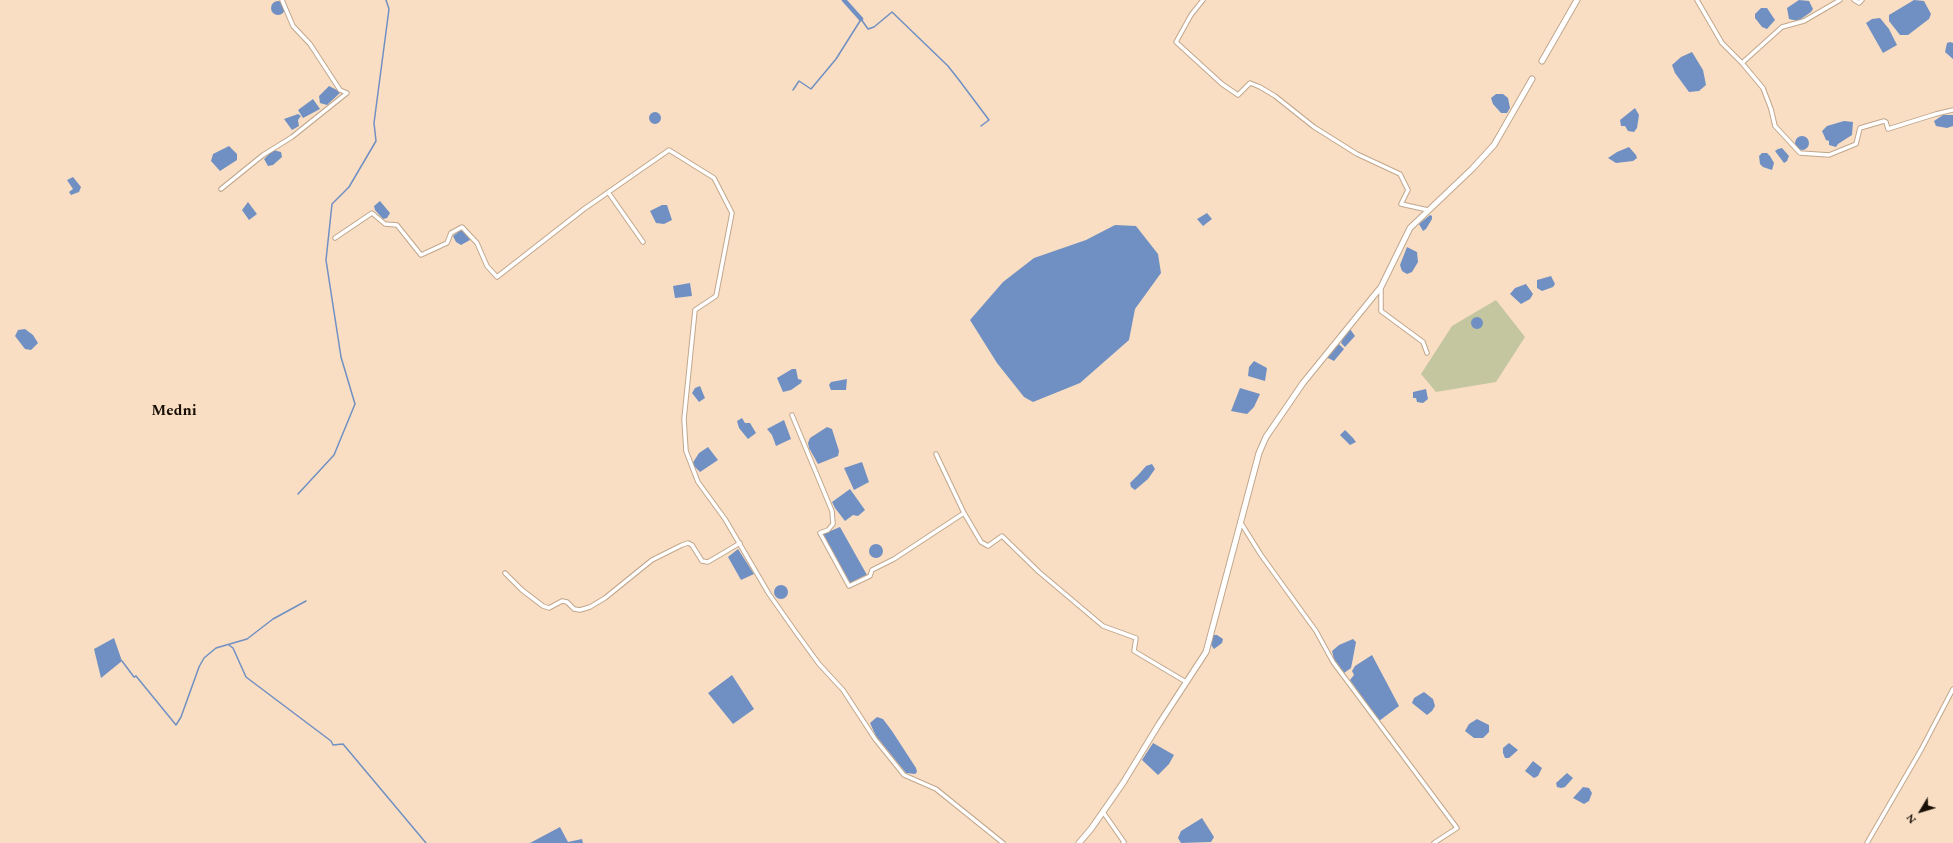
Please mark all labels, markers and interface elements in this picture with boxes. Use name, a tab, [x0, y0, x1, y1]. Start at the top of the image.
district label: Medni	[151, 403, 197, 421]
north arrow	[1901, 791, 1941, 831]
text: N	[1902, 810, 1921, 827]

